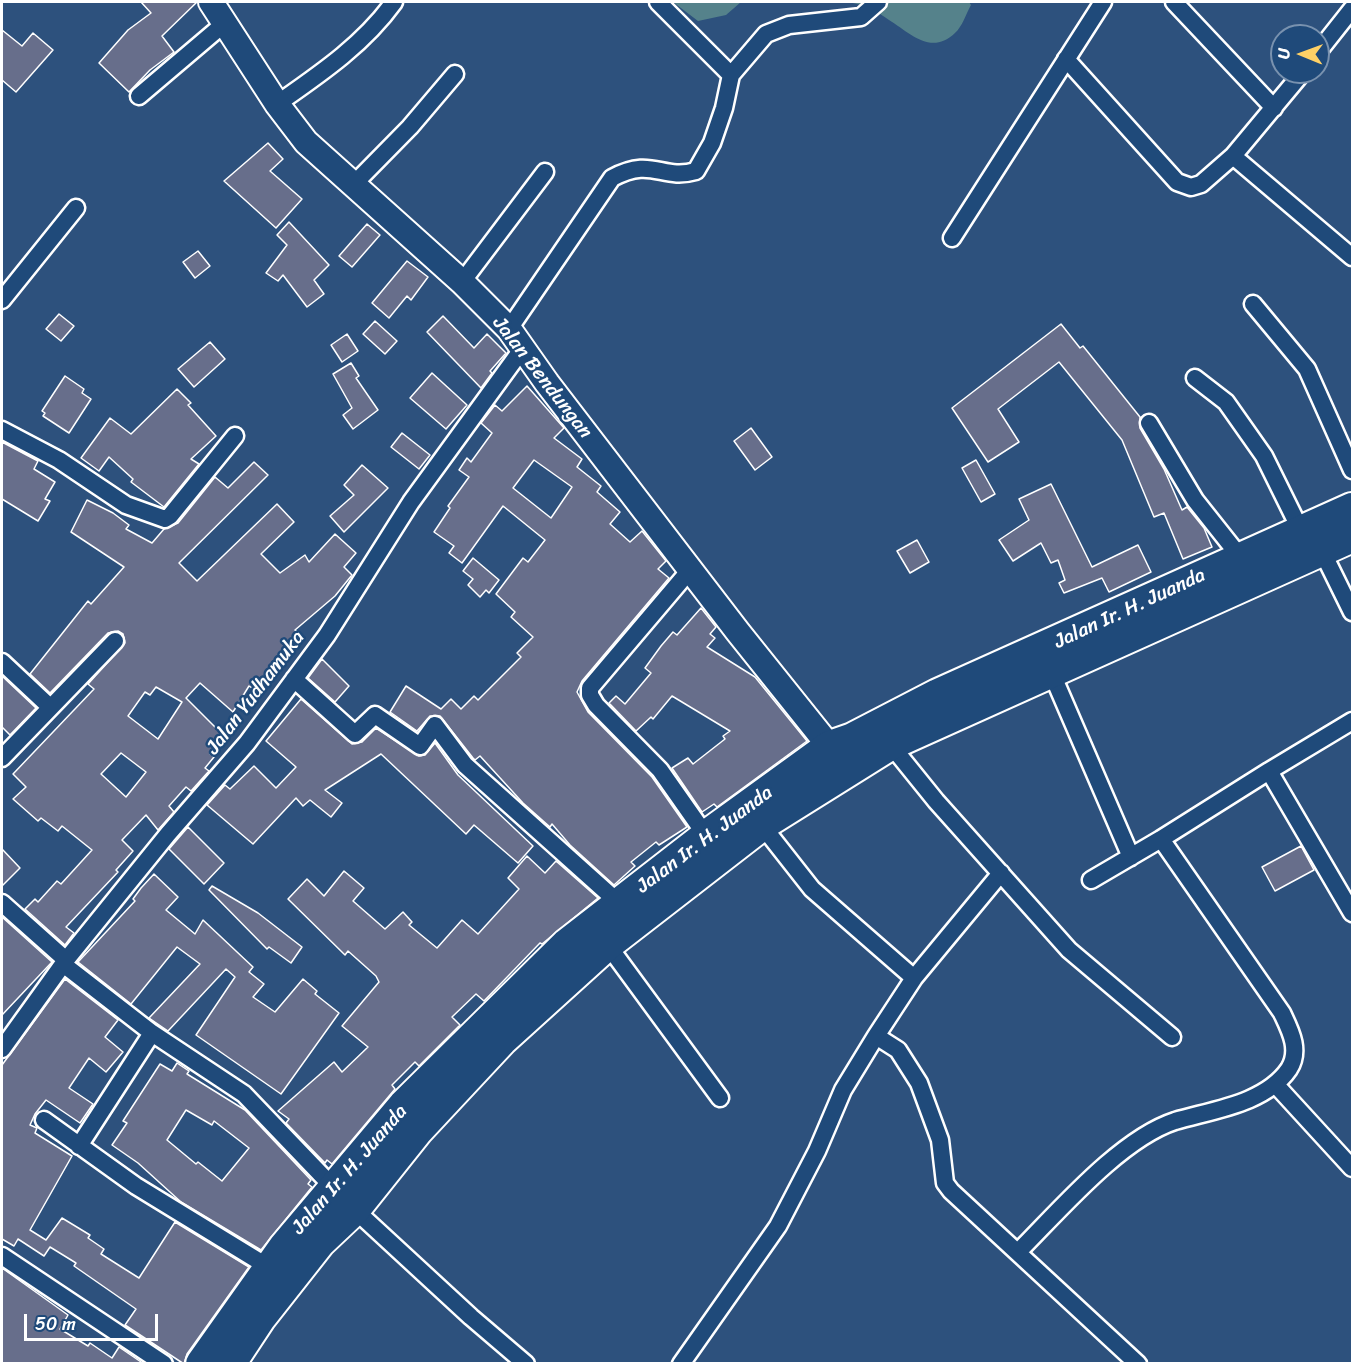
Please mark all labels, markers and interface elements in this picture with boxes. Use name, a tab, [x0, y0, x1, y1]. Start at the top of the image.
north arrow	[1270, 24, 1330, 84]
text: U	[1269, 48, 1298, 59]
street label: Jalan Bendungan	[487, 312, 597, 444]
street label: Jalan Ir. H. Juanda	[1051, 564, 1209, 654]
street label: Jalan Yudhamuka	[202, 626, 310, 760]
street label: Jalan Ir. H. Juanda	[632, 781, 778, 899]
street label: Jalan Ir. H. Juanda	[287, 1100, 413, 1240]
scale bar	[27, 1302, 160, 1340]
text: 50 m	[35, 1308, 76, 1340]

